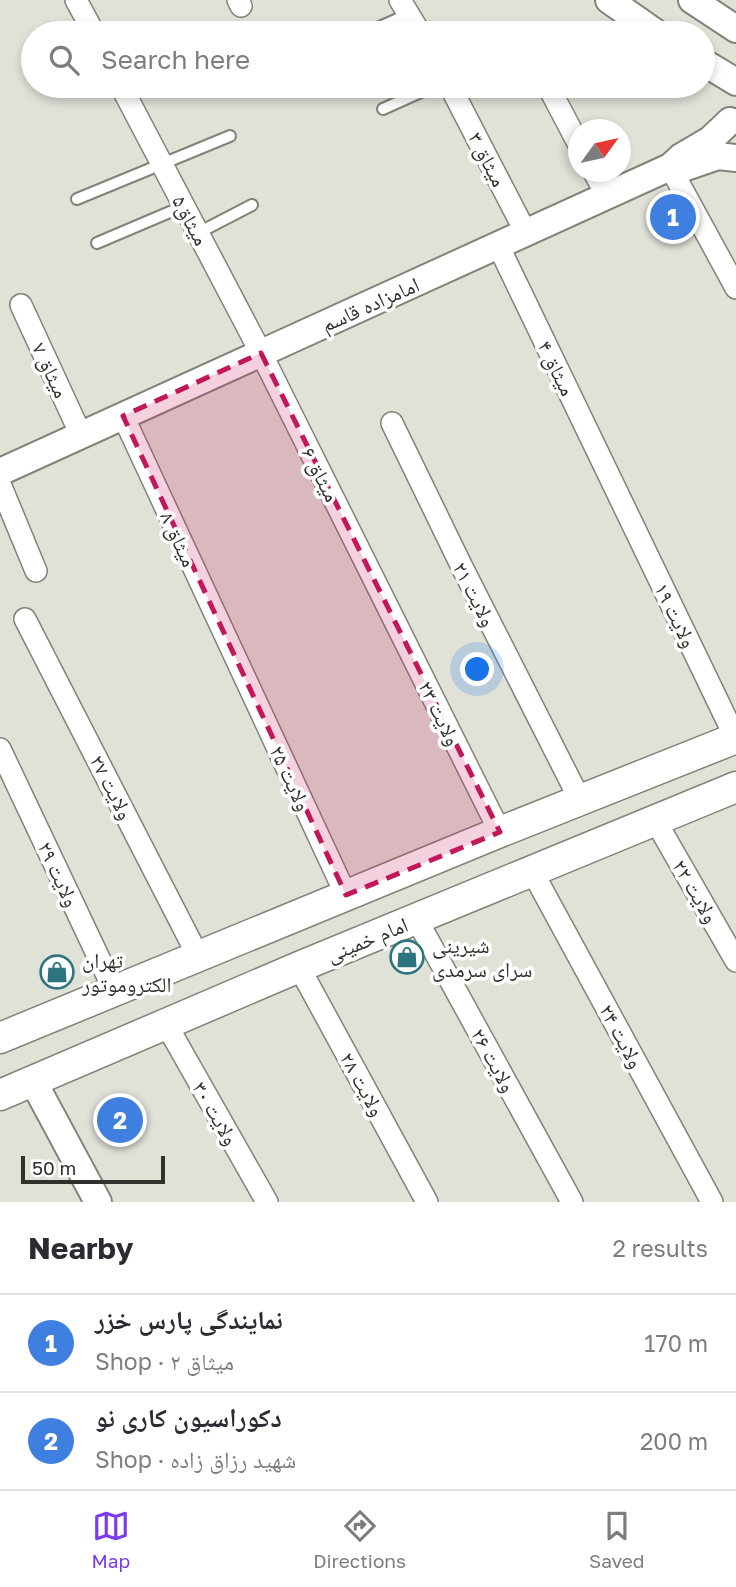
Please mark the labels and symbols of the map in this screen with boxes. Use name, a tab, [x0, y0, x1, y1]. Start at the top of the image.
north arrow	[568, 119, 631, 182]
street label: میثاق ۳	[462, 127, 513, 191]
street label: میثاق۵	[166, 190, 215, 250]
pin: 1	[650, 191, 696, 243]
street label: امامزاده قاسم	[317, 271, 424, 339]
street label: میثاق ۴	[532, 336, 581, 400]
street label: میثاق ۷	[26, 338, 75, 402]
street label: میثاق ۶	[295, 442, 346, 506]
street label: میثاق ۸	[154, 507, 203, 571]
street label: ولایت ۲۱	[448, 557, 502, 631]
street label: ولایت ۱۹	[649, 578, 703, 652]
your location	[460, 652, 494, 686]
street label: ولایت ۲۳	[413, 676, 467, 750]
street label: ولایت ۲۵	[265, 741, 317, 815]
street label: ولایت ۲۷	[85, 750, 139, 824]
street label: ولایت ۲۹	[33, 837, 85, 911]
street label: ولایت ۲۲	[667, 855, 725, 927]
street label: امام خمینی	[322, 911, 412, 969]
place label: شیرینی سرای سرمدی	[432, 932, 532, 982]
shop icon: شیرینی سرای سرمدی	[388, 938, 426, 976]
place label: تهران الکتروموتور	[81, 947, 172, 997]
shop icon: تهران الکتروموتور	[38, 953, 76, 991]
street label: ولایت ۲۴	[594, 999, 650, 1073]
street label: ولایت ۲۶	[466, 1023, 522, 1097]
street label: ولایت ۲۸	[335, 1047, 391, 1121]
street label: ولایت ۳۰	[187, 1077, 245, 1149]
pin: 2	[97, 1094, 143, 1146]
scale bar	[21, 1153, 164, 1185]

